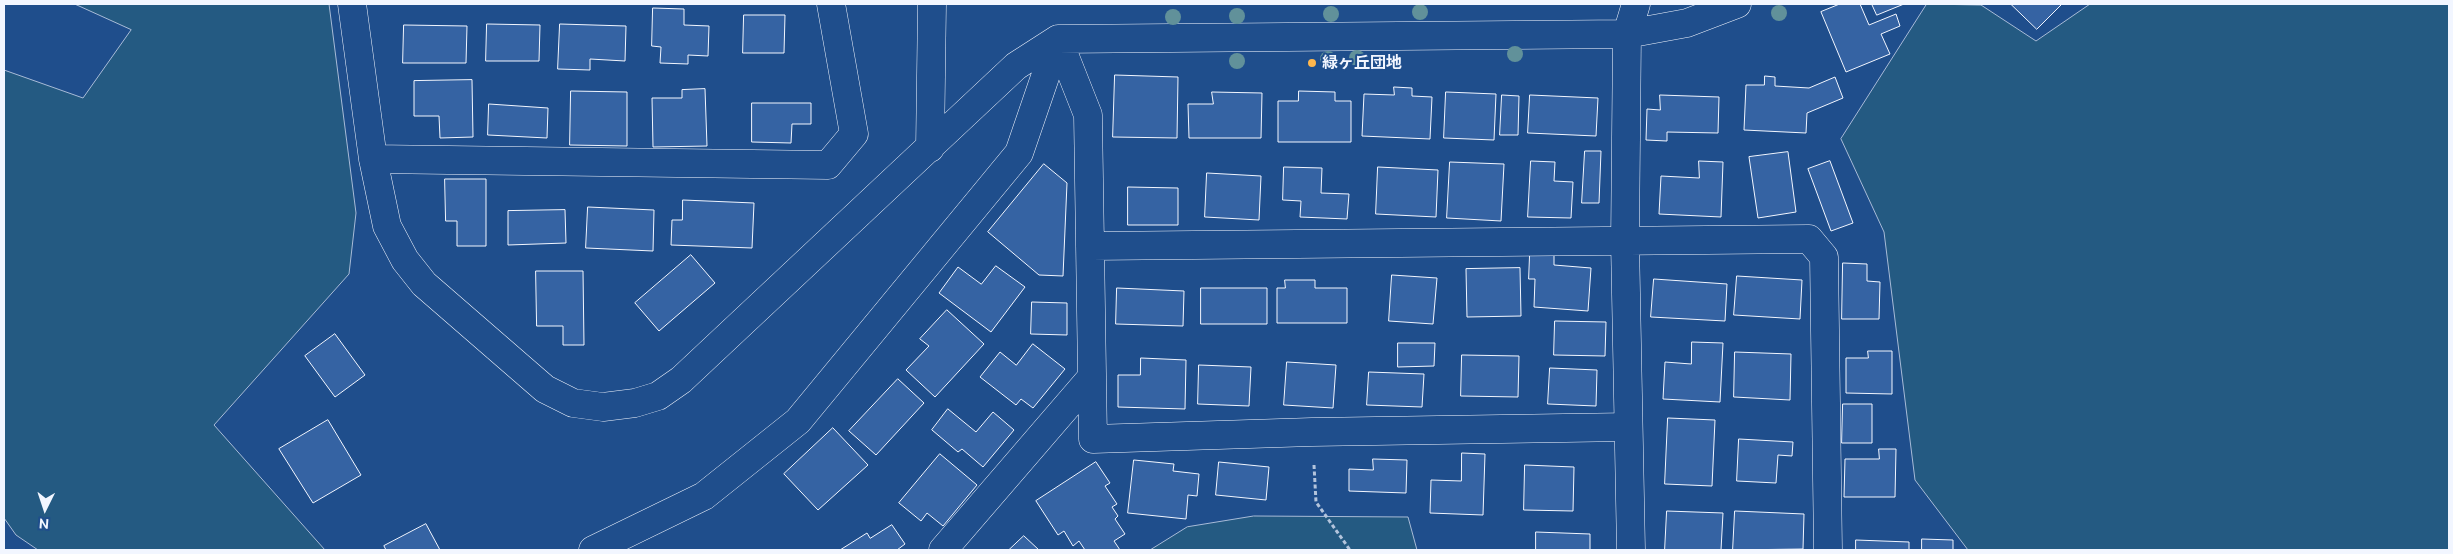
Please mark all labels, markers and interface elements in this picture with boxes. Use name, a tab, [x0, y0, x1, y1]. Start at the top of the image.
place label: 緑ヶ丘団地	[1322, 53, 1402, 73]
marker: 緑ヶ丘団地	[1306, 57, 1318, 69]
north arrow	[20, 484, 70, 534]
text: N	[38, 516, 50, 532]

